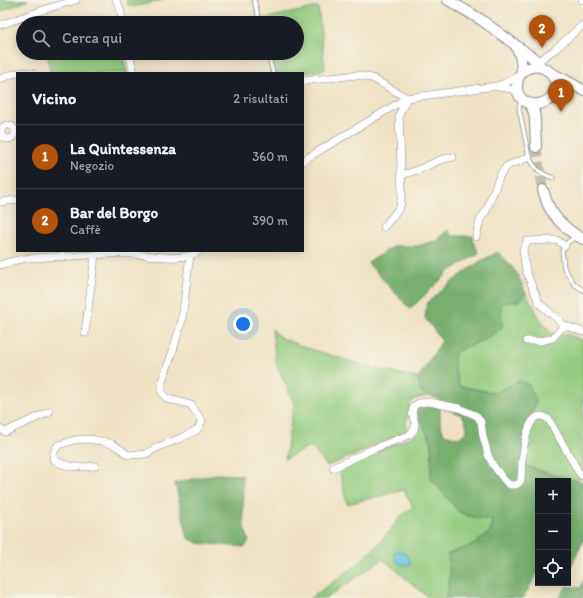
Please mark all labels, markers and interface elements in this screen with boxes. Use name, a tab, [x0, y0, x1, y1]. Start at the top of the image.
pin: 2	[529, 15, 555, 48]
search box	[16, 16, 304, 60]
icon: search	[30, 27, 52, 49]
text: Cerca qui	[62, 29, 122, 47]
pin: 1	[548, 79, 574, 112]
text: Vicino	[32, 88, 76, 108]
text: 2 risultati	[233, 91, 288, 106]
text: La Quintessenza	[70, 140, 176, 158]
text: 1	[42, 149, 48, 164]
text: 360 m	[252, 149, 288, 164]
text: Negozio	[70, 158, 114, 173]
text: Bar del Borgo	[70, 204, 158, 222]
text: 2	[42, 213, 48, 228]
text: 390 m	[252, 213, 288, 228]
text: Caffè	[70, 222, 101, 237]
your location	[233, 314, 253, 334]
map controls	[535, 478, 571, 586]
button: +	[535, 478, 571, 514]
button: −	[535, 514, 571, 550]
button: locate	[535, 550, 571, 586]

